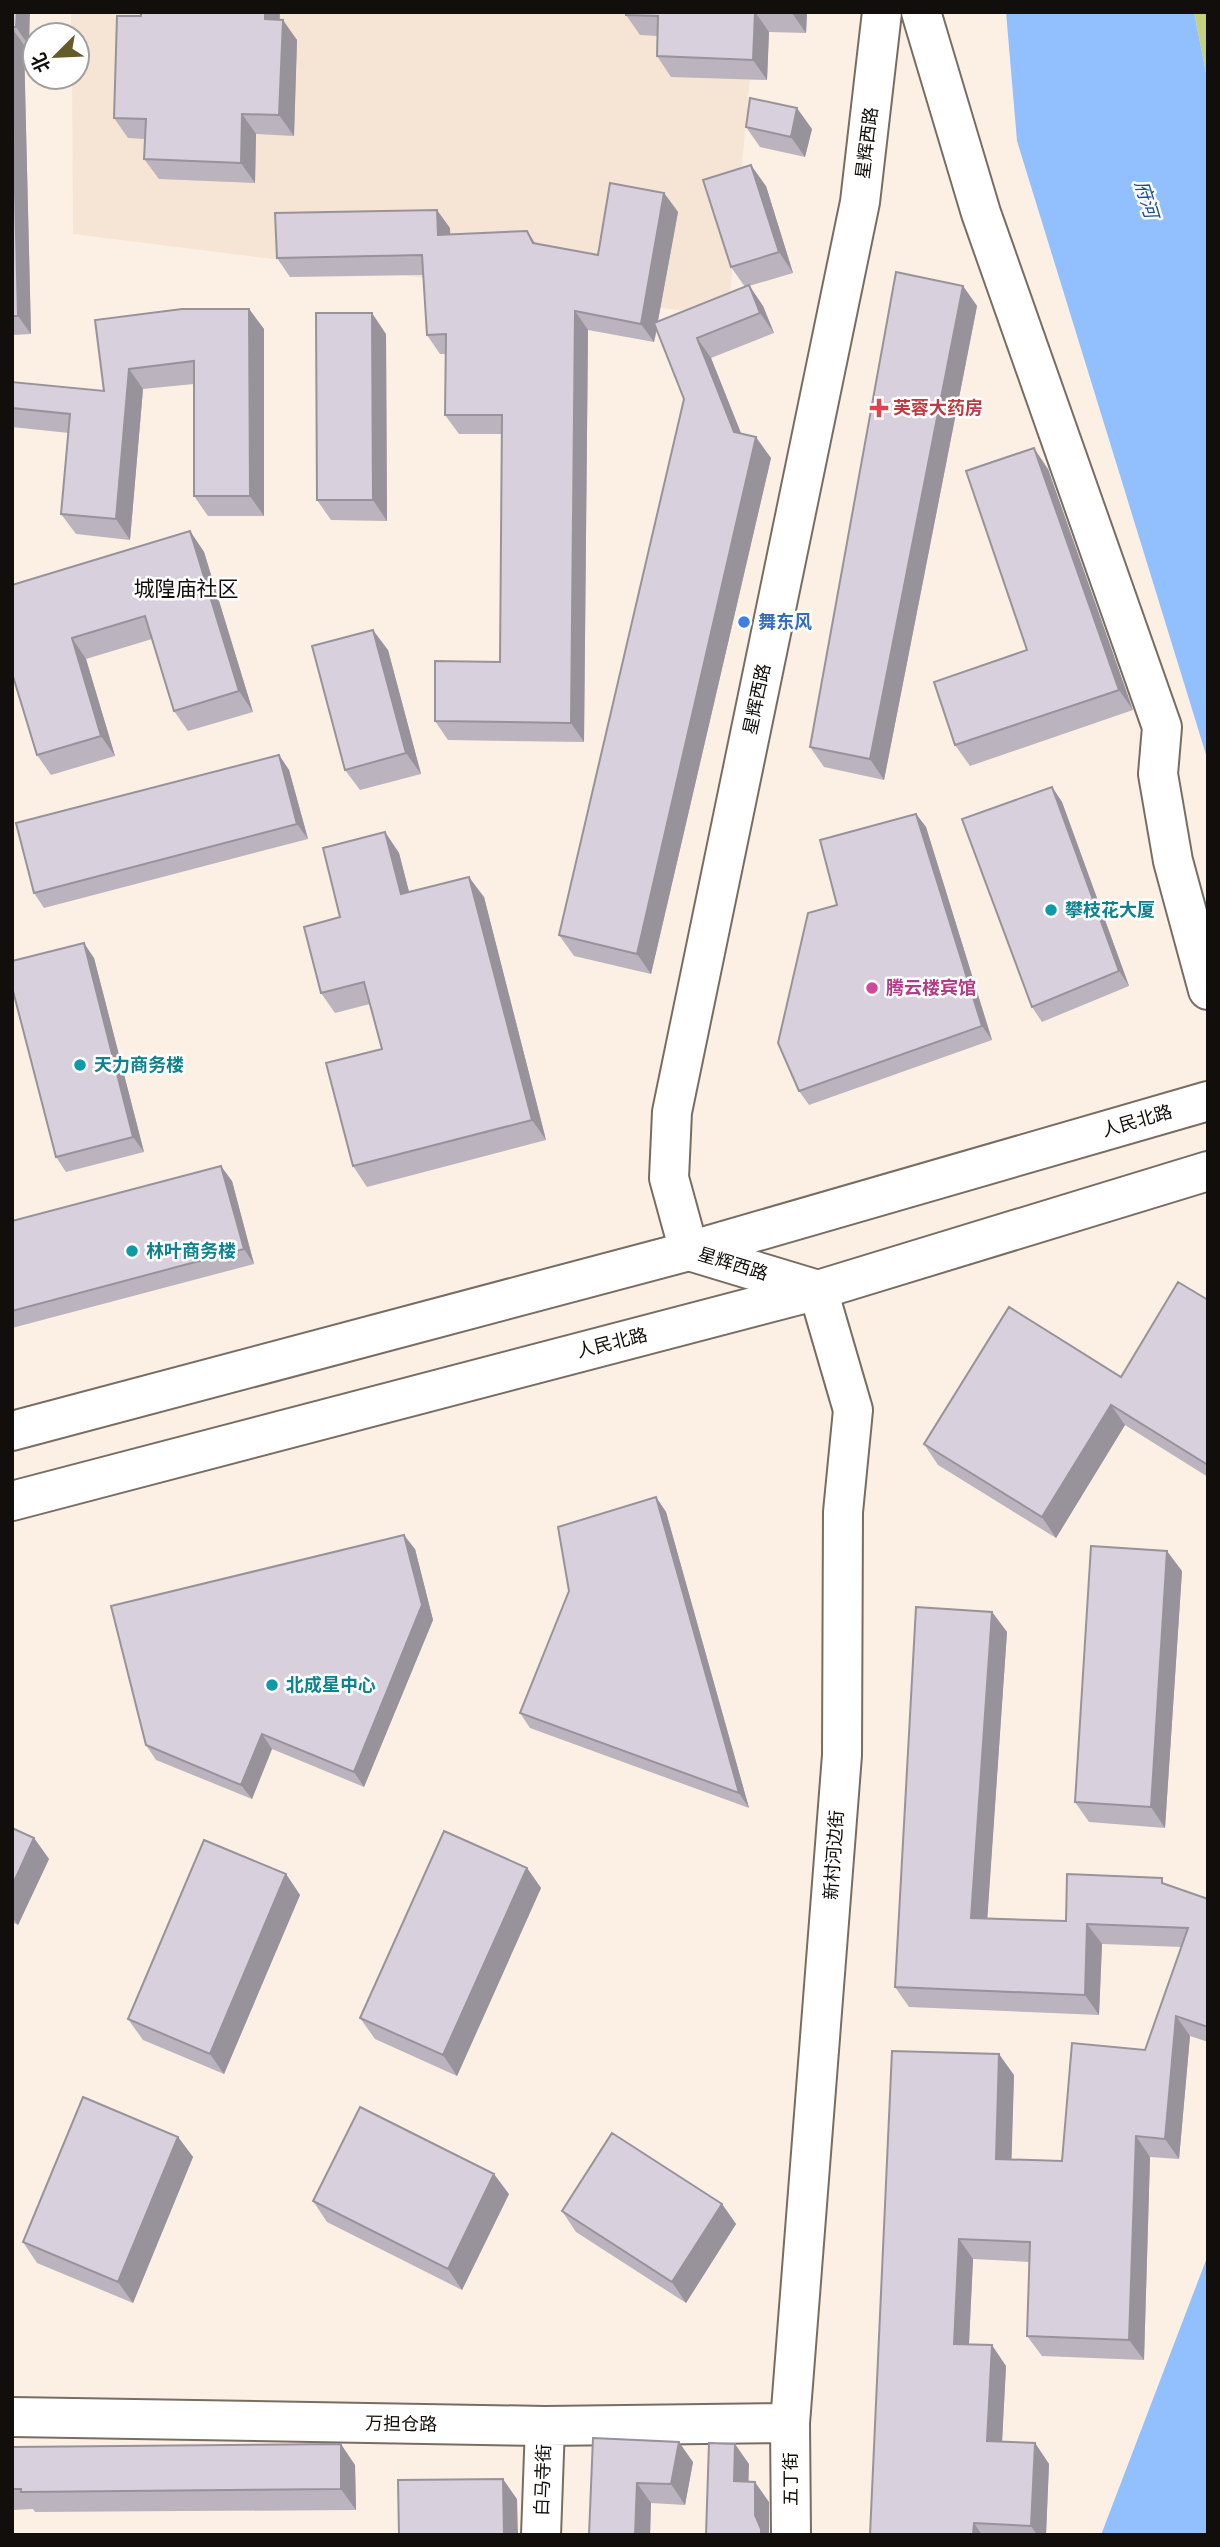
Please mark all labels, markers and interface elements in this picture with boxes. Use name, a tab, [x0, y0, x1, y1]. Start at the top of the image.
north arrow	[21, 21, 91, 91]
text: 北	[27, 49, 55, 76]
street label: 星辉西路	[852, 106, 882, 180]
water label: 府河	[1130, 178, 1164, 224]
place label: 芙蓉大药房	[893, 397, 983, 419]
marker: 芙蓉大药房	[871, 400, 887, 416]
district label: 城隍庙社区	[134, 576, 239, 602]
place label: 舞东风	[758, 611, 812, 633]
marker: 舞东风	[736, 614, 752, 630]
street label: 星辉西路	[739, 661, 775, 737]
place label: 攀枝花大厦	[1065, 899, 1155, 921]
marker: 攀枝花大厦	[1043, 902, 1059, 918]
place label: 腾云楼宾馆	[886, 977, 976, 999]
marker: 腾云楼宾馆	[864, 980, 880, 996]
place label: 天力商务楼	[94, 1054, 184, 1076]
marker: 天力商务楼	[72, 1057, 88, 1073]
street label: 人民北路	[1099, 1101, 1175, 1141]
place label: 林叶商务楼	[146, 1240, 236, 1262]
marker: 林叶商务楼	[124, 1243, 140, 1259]
street label: 星辉西路	[695, 1243, 771, 1285]
street label: 人民北路	[574, 1324, 650, 1362]
place label: 北成星中心	[286, 1674, 376, 1696]
marker: 北成星中心	[264, 1677, 280, 1693]
street label: 新村河边街	[820, 1809, 848, 1901]
street label: 万担仓路	[365, 2412, 437, 2436]
street label: 白马寺街	[531, 2444, 555, 2516]
street label: 五丁街	[780, 2452, 802, 2506]

